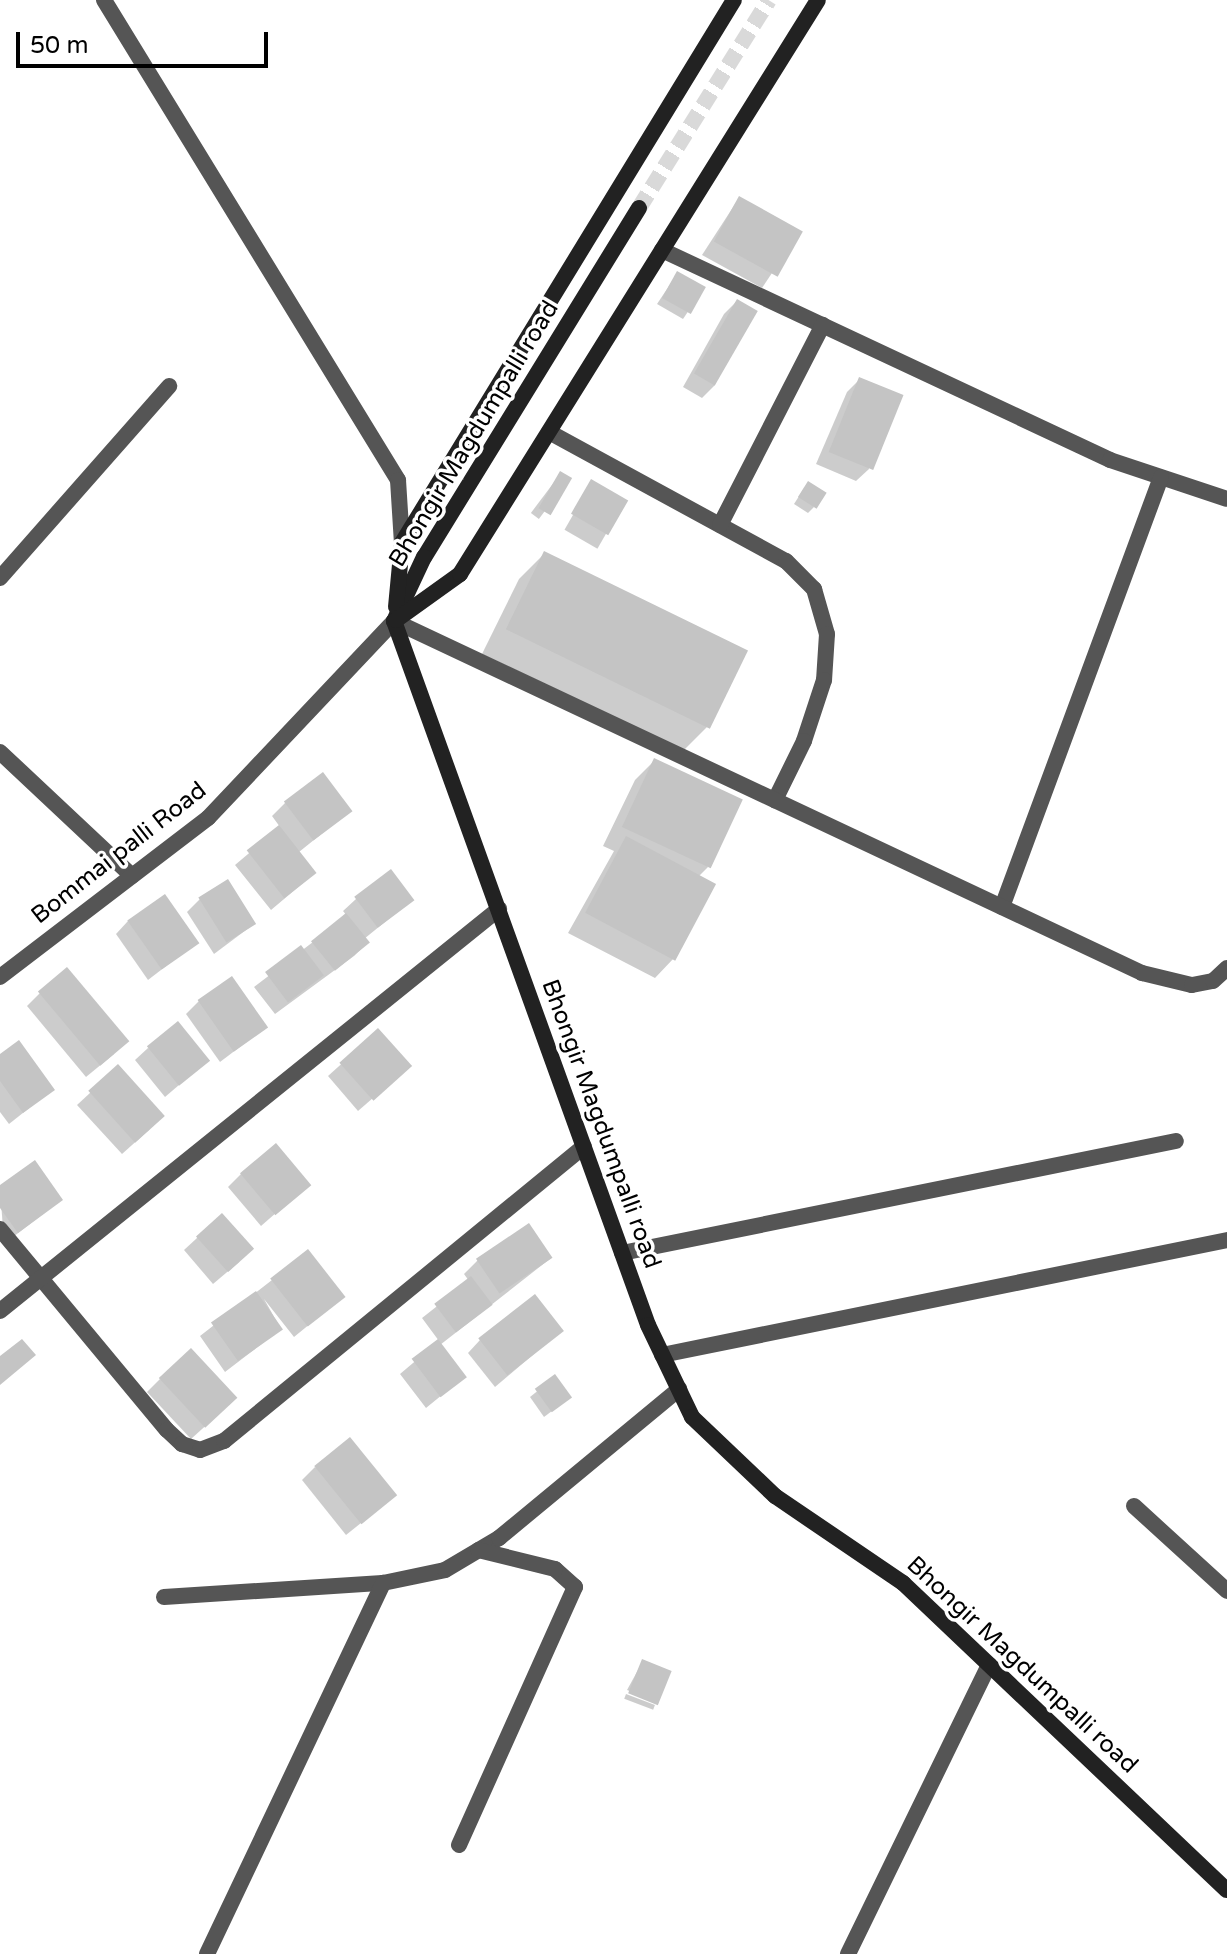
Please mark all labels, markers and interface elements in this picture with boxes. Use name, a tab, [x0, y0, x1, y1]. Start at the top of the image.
scale bar	[20, 16, 272, 66]
text: 50 m	[30, 31, 88, 60]
street label: Bhongir Magdumpalli road	[383, 296, 565, 572]
street label: Bommai palli Road	[26, 776, 212, 930]
street label: Bhongir Magdumpalli road	[535, 976, 667, 1272]
street label: Bhongir Magdumpalli road	[901, 1550, 1143, 1780]

